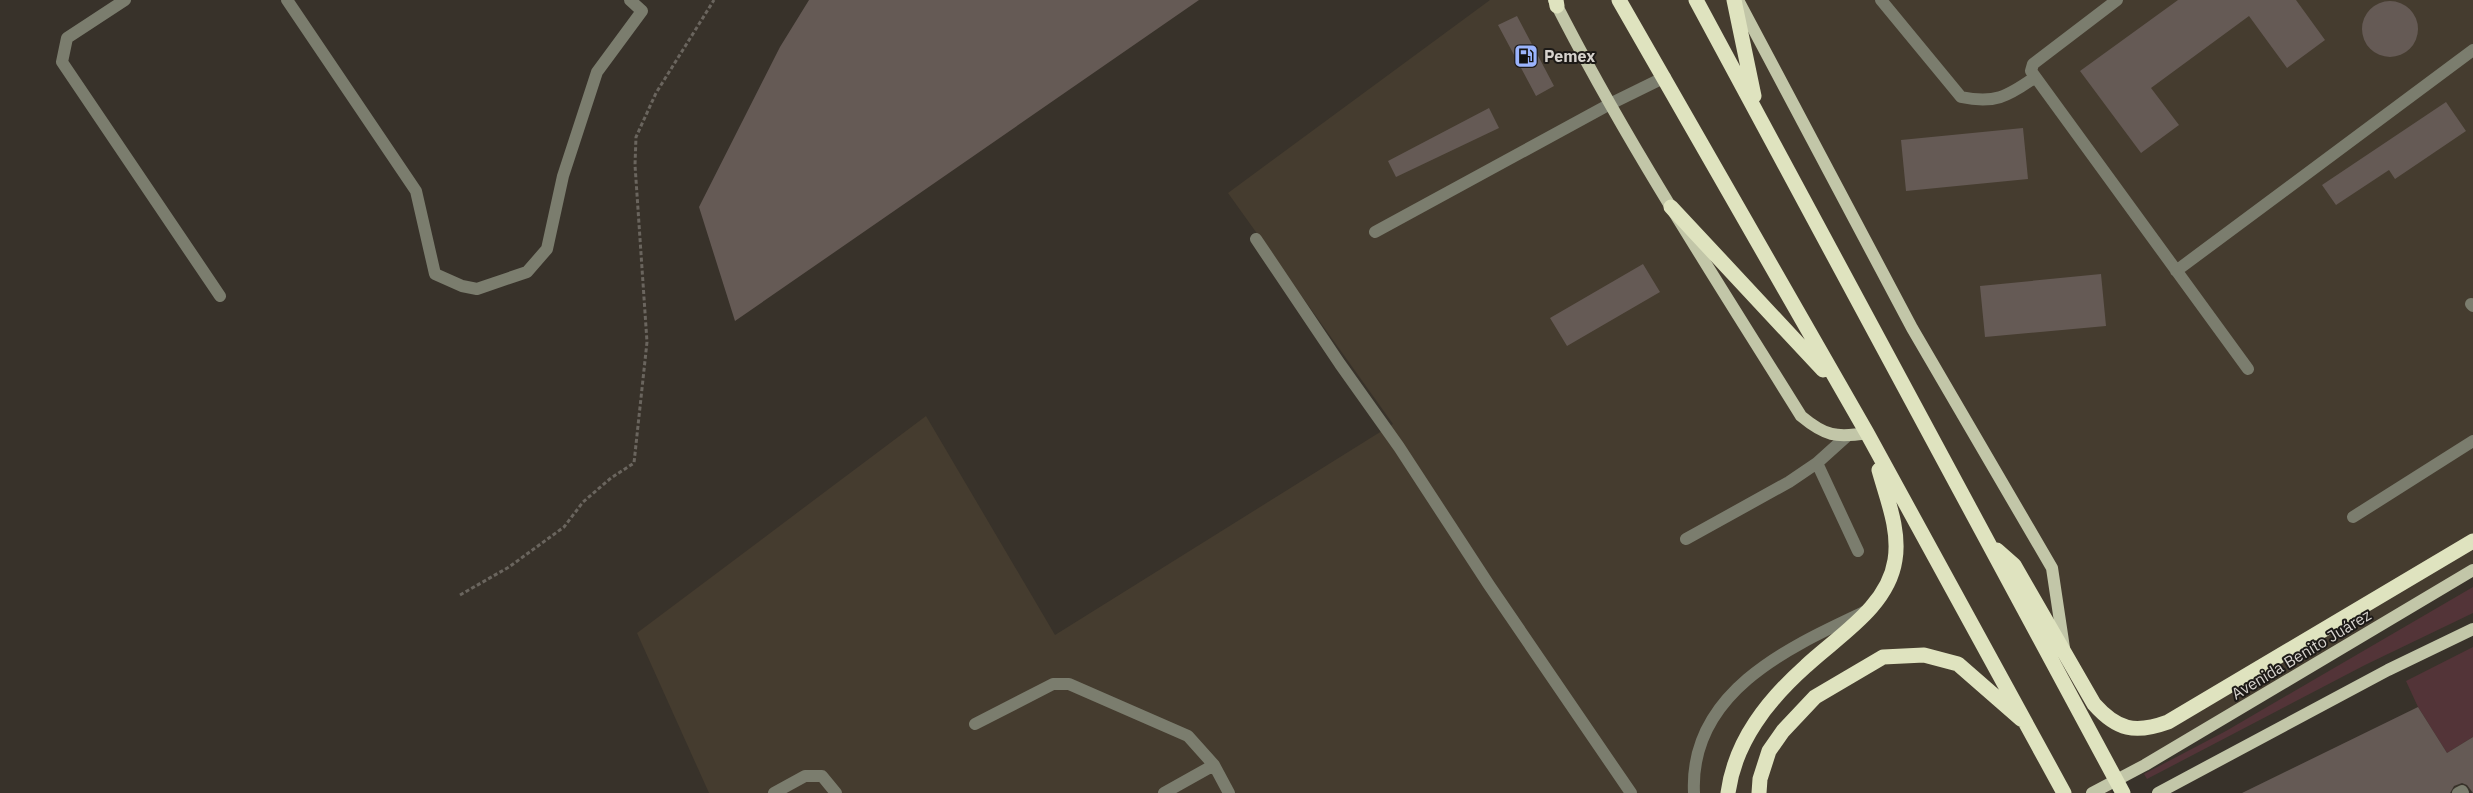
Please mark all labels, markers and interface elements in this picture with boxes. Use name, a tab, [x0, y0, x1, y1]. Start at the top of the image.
fuel station icon: Pemex	[1513, 43, 1539, 69]
place label: Pemex	[1544, 46, 1595, 66]
street label: Avenida Benito Juárez	[2227, 604, 2375, 704]

